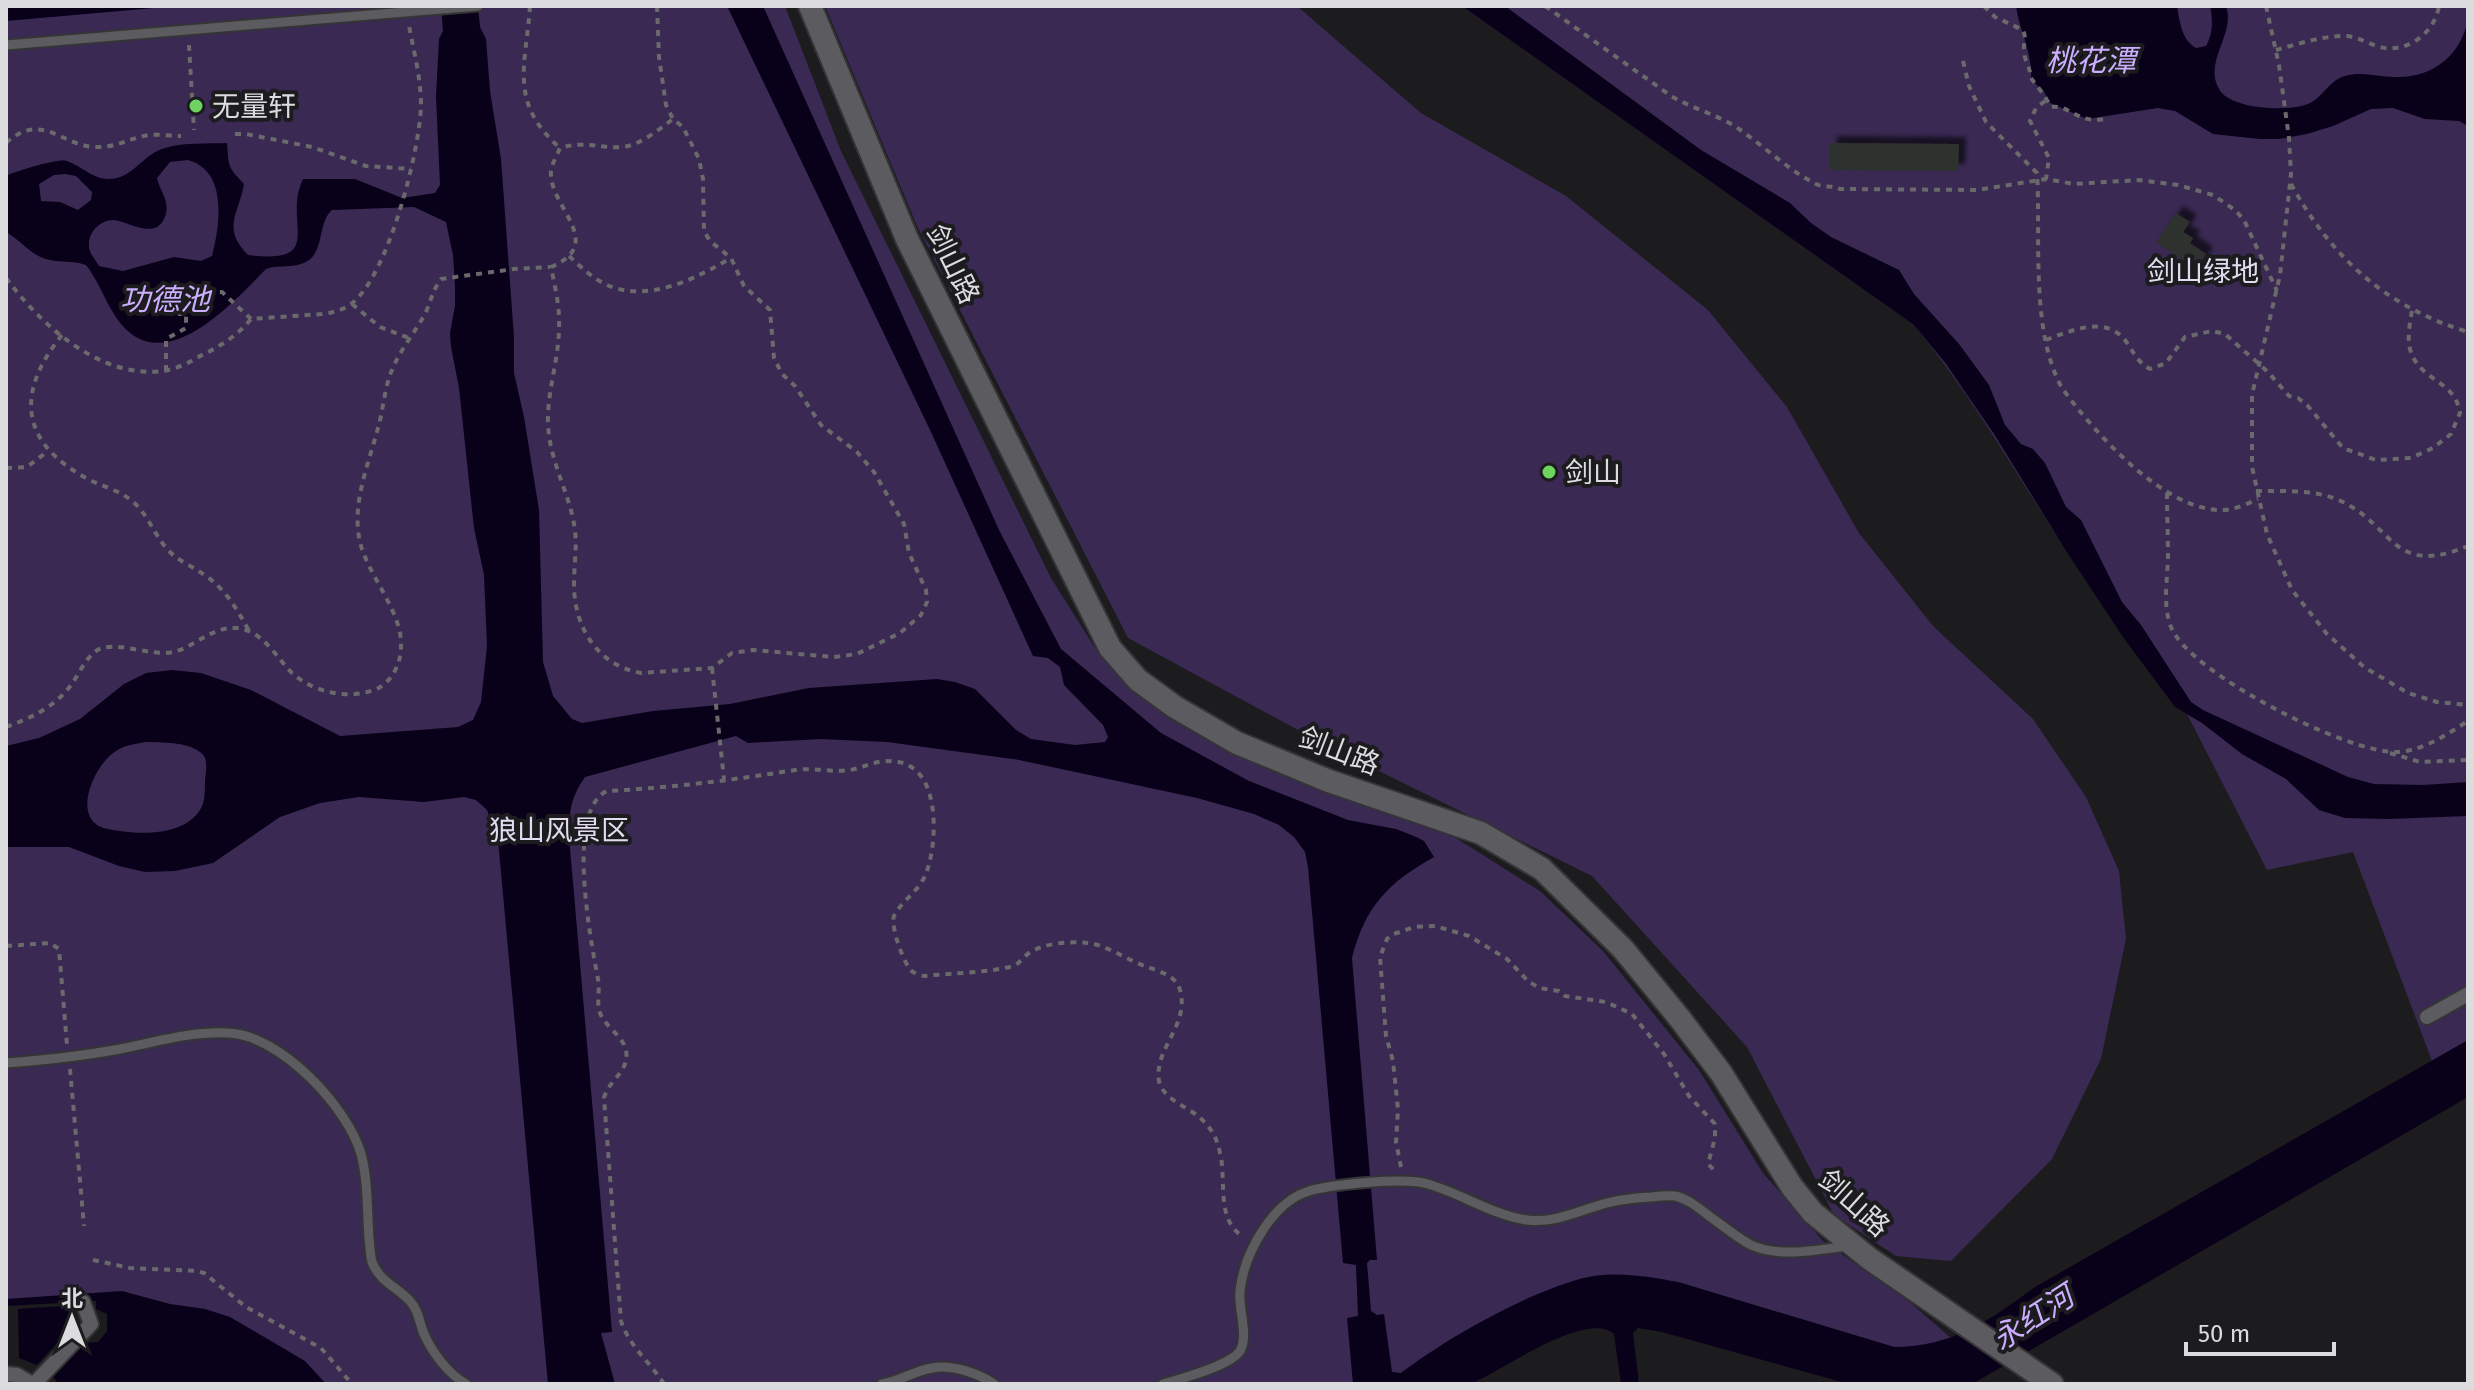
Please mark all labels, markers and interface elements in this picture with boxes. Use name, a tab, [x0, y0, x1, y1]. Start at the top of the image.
water label: 桃花潭	[2046, 43, 2141, 79]
place label: 无量轩	[212, 90, 296, 123]
marker: 无量轩	[187, 97, 205, 115]
street label: 剑山路	[920, 219, 986, 309]
park label: 剑山绿地	[2147, 255, 2259, 288]
water label: 功德池	[120, 282, 213, 318]
place label: 剑山	[1565, 456, 1621, 489]
marker: 剑山	[1540, 463, 1558, 481]
street label: 剑山路	[1294, 721, 1384, 781]
park label: 狼山风景区	[489, 814, 629, 847]
street label: 剑山路	[1812, 1163, 1896, 1243]
water label: 永红河	[1985, 1276, 2085, 1358]
north arrow	[32, 1278, 112, 1358]
text: 北	[61, 1285, 83, 1312]
scale bar	[2186, 1306, 2334, 1356]
text: 50 m	[2198, 1320, 2250, 1348]

